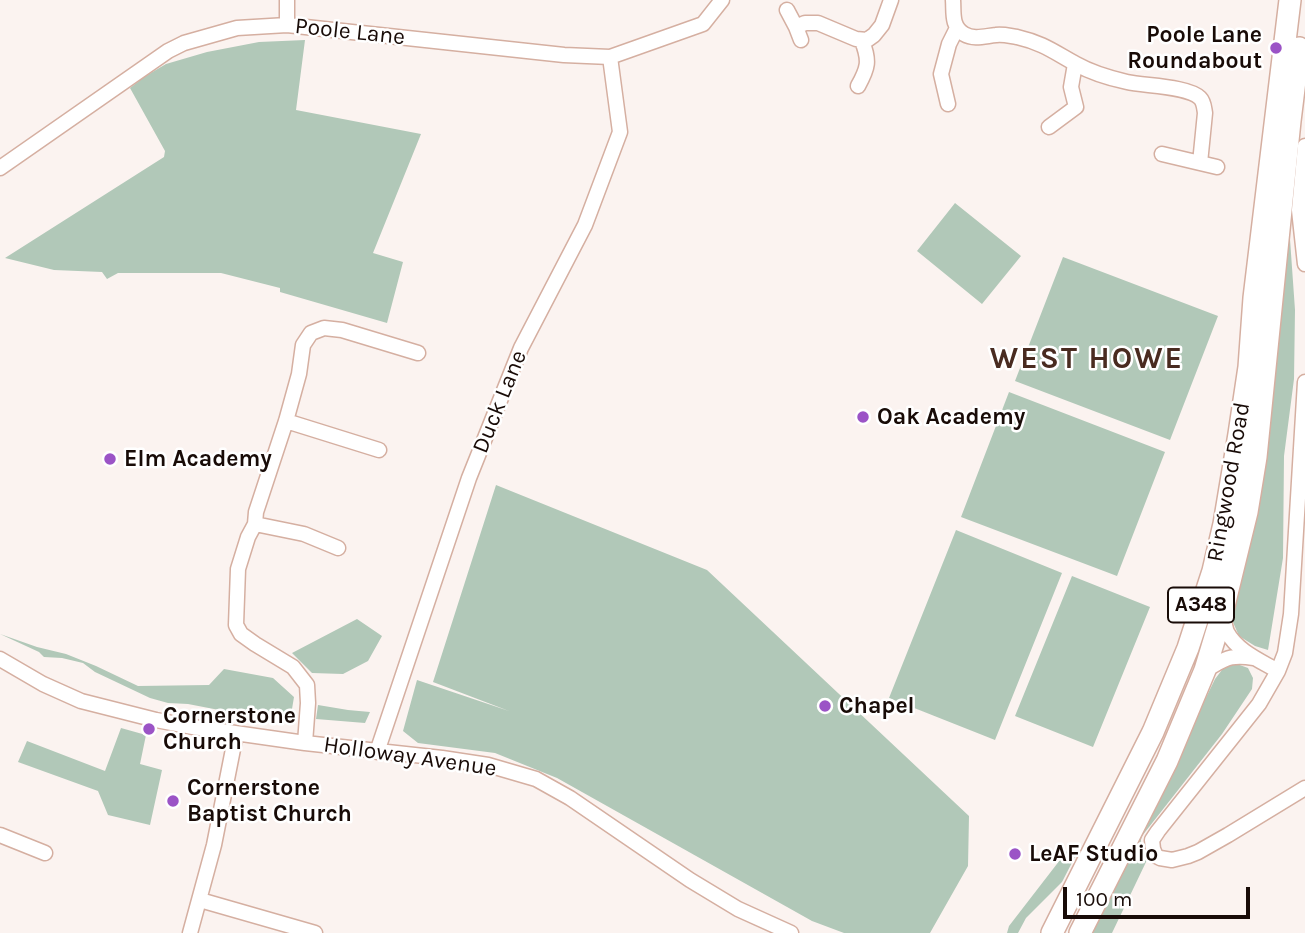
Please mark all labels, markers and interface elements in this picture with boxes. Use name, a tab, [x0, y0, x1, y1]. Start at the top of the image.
street label: Poole Lane	[294, 12, 406, 52]
place label: Poole Lane Roundabout	[1127, 21, 1262, 75]
marker: Poole Lane Roundabout	[1268, 40, 1284, 56]
district label: WEST HOWE	[991, 341, 1183, 377]
street label: Duck Lane	[467, 347, 533, 457]
street label: Ringwood Road	[1201, 400, 1257, 564]
place label: Oak Academy	[877, 403, 1025, 431]
marker: Oak Academy	[855, 409, 871, 425]
place label: Elm Academy	[124, 445, 272, 473]
marker: Elm Academy	[102, 451, 118, 467]
road number: A348	[1168, 588, 1234, 622]
place label: Chapel	[839, 692, 915, 720]
marker: Chapel	[817, 698, 833, 714]
place label: Cornerstone Church	[163, 702, 296, 756]
marker: Cornerstone Church	[141, 721, 157, 737]
street label: Holloway Avenue	[322, 731, 498, 783]
place label: Cornerstone Baptist Church	[187, 774, 352, 828]
marker: Cornerstone Baptist Church	[165, 793, 181, 809]
place label: LeAF Studio	[1029, 840, 1158, 868]
marker: LeAF Studio	[1007, 846, 1023, 862]
scale bar	[1067, 874, 1254, 918]
text: 100 m	[1076, 887, 1133, 911]

